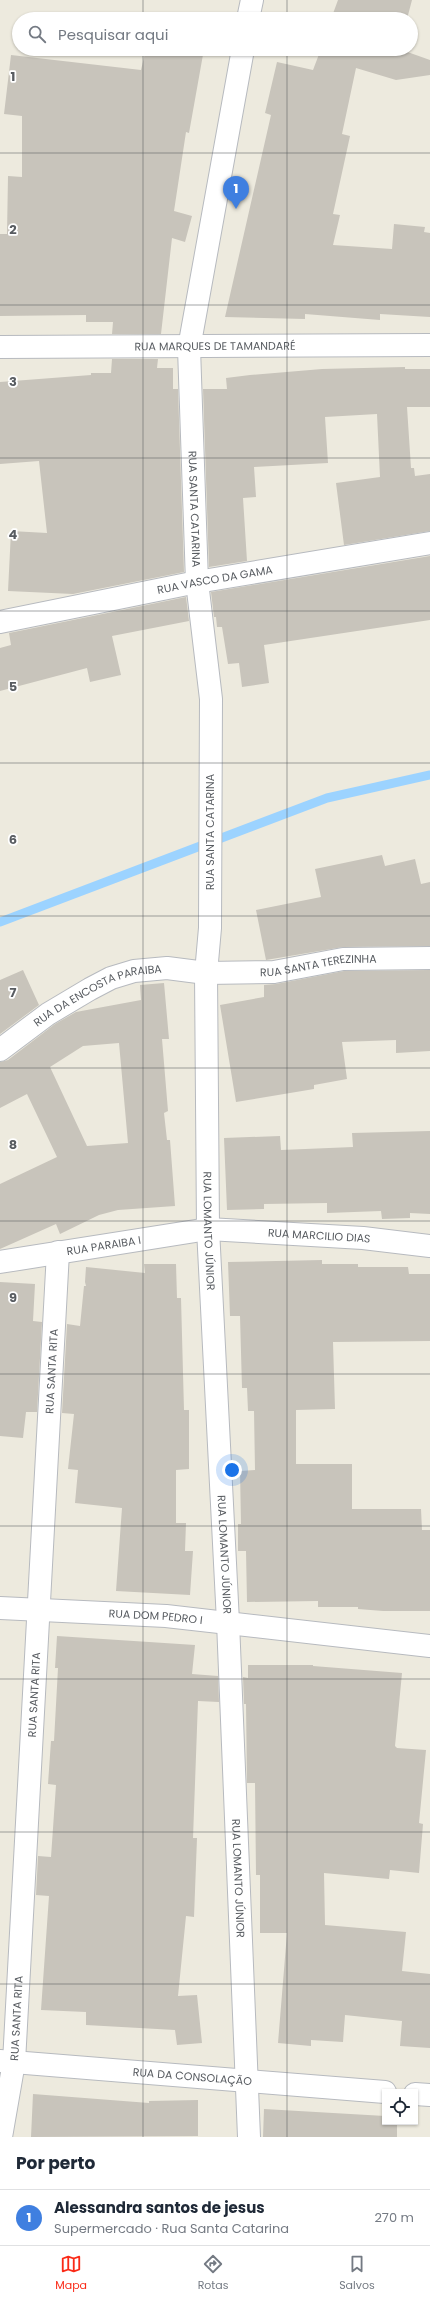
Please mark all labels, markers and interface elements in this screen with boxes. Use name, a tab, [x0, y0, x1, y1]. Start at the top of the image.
search box	[12, 12, 418, 56]
icon: search	[26, 23, 48, 45]
text: Pesquisar aqui	[58, 24, 168, 45]
text: 1	[11, 67, 15, 86]
pin: 1	[223, 176, 249, 209]
text: 2	[9, 220, 17, 239]
street label: RUA MARQUES DE TAMANDARÉ	[134, 338, 296, 354]
text: 3	[9, 372, 17, 391]
street label: RUA SANTA CATARINA	[185, 451, 205, 568]
text: 4	[9, 525, 18, 544]
street label: RUA VASCO DA GAMA	[156, 561, 274, 598]
text: 5	[9, 677, 17, 696]
street label: RUA SANTA CATARINA	[202, 773, 218, 890]
text: 6	[9, 830, 17, 849]
street label: RUA SANTA TEREZINHA	[260, 951, 377, 980]
street label: RUA DA ENCOSTA PARAIBA	[30, 960, 163, 1030]
text: 7	[10, 983, 17, 1002]
text: 8	[9, 1135, 17, 1154]
street label: RUA LOMANTO JÚNIOR	[200, 1171, 219, 1291]
street label: RUA MARCILIO DIAS	[267, 1224, 371, 1247]
street label: RUA PARAIBA I	[65, 1232, 142, 1259]
text: 9	[9, 1288, 17, 1307]
street label: RUA SANTA RITA	[41, 1328, 62, 1414]
your location	[222, 1460, 242, 1480]
street label: RUA LOMANTO JÚNIOR	[214, 1495, 236, 1615]
street label: RUA DOM PEDRO I	[108, 1605, 204, 1628]
street label: RUA SANTA RITA	[24, 1651, 44, 1738]
street label: RUA LOMANTO JÚNIOR	[228, 1818, 249, 1938]
street label: RUA SANTA RITA	[6, 1975, 27, 2061]
street label: RUA DA CONSOLAÇÃO	[132, 2064, 253, 2089]
map controls	[382, 2089, 418, 2125]
button: locate	[382, 2089, 418, 2125]
text: Por perto	[16, 2151, 95, 2175]
text: Alessandra santos de jesus	[54, 2197, 265, 2218]
text: 1	[27, 2208, 31, 2227]
text: 270 m	[374, 2208, 414, 2227]
text: Supermercado · Rua Santa Catarina	[54, 2219, 289, 2238]
tab: Mapa	[55, 2253, 87, 2294]
tab: Rotas	[198, 2253, 229, 2294]
tab: Salvos	[339, 2253, 375, 2294]

